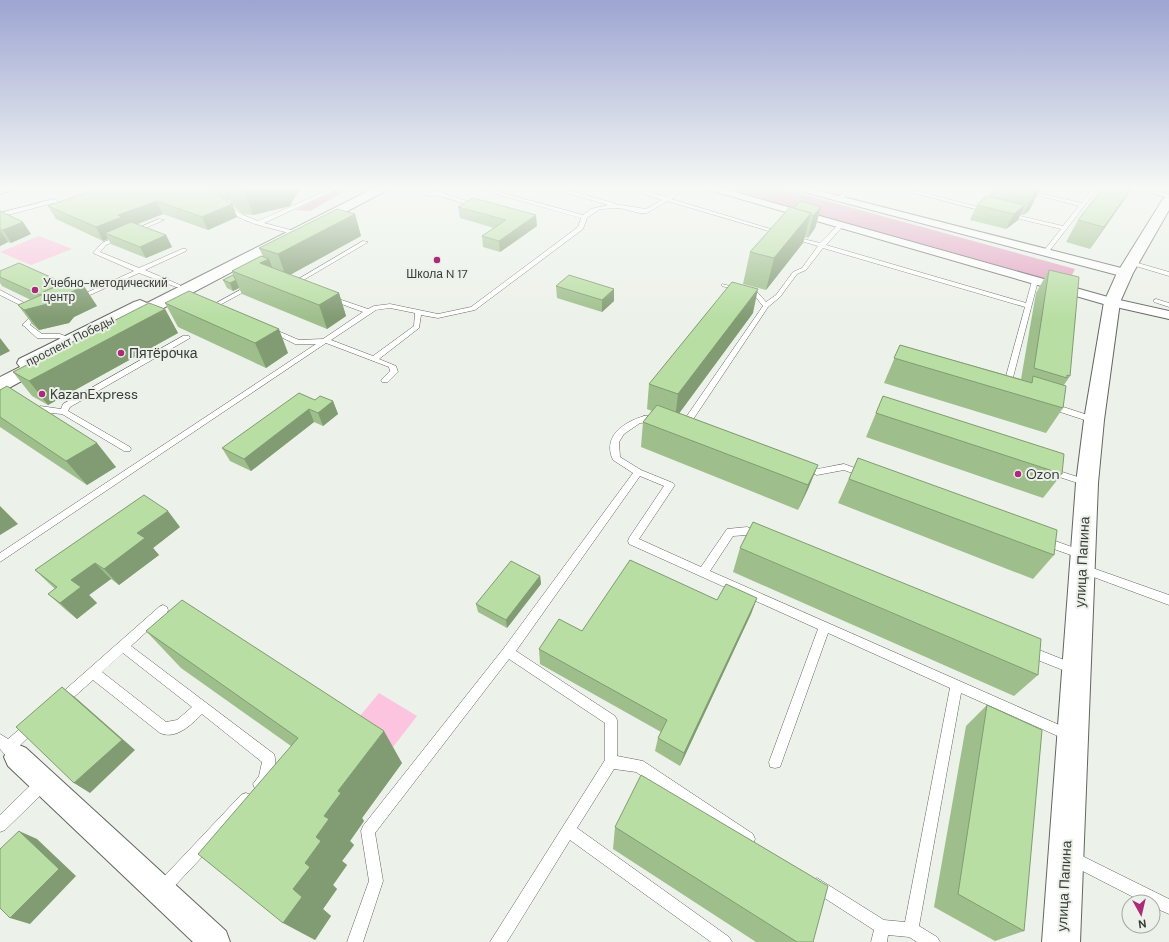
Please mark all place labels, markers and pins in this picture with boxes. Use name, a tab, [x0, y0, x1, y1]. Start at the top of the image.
marker: Школа N 17	[432, 255, 442, 265]
place label: Школа N 17	[406, 266, 468, 282]
place label: Учебно-методический центр	[43, 275, 168, 305]
marker: Учебно-методический центр	[30, 285, 40, 295]
place label: Пятёрочка	[129, 344, 198, 362]
marker: Пятёрочка	[116, 348, 126, 358]
place label: KazanExpress	[50, 385, 138, 403]
marker: KazanExpress	[37, 389, 47, 399]
place label: Ozon	[1026, 465, 1060, 483]
marker: Ozon	[1013, 469, 1023, 479]

